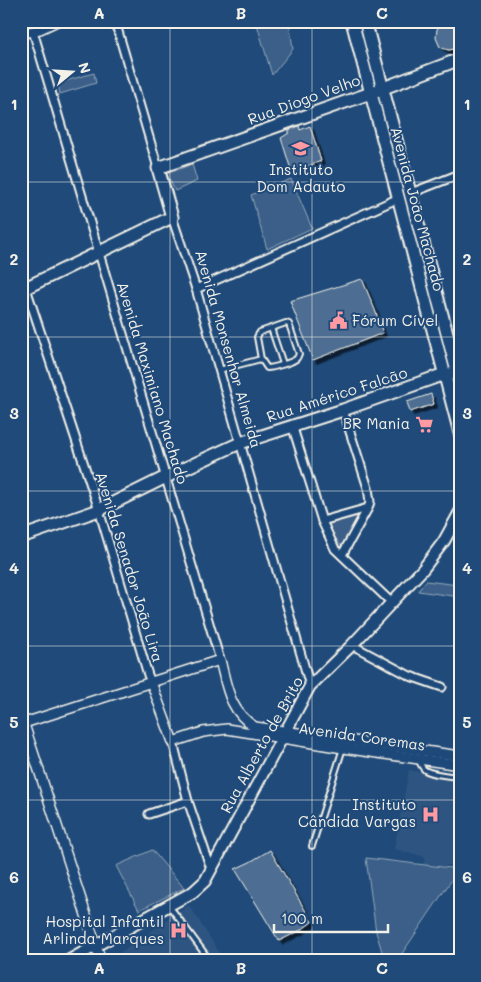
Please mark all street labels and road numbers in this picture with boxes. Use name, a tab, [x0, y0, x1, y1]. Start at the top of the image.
street label: Rua Diogo Velho	[245, 69, 363, 129]
street label: Avenida João Machado	[386, 124, 450, 293]
street label: Avenida Monsenhor Almeida	[191, 247, 267, 450]
street label: Avenida Maximiano Machado	[113, 279, 193, 486]
street label: Rua Américo Falcão	[264, 362, 410, 426]
street label: Avenida Senador João Lira	[91, 469, 169, 664]
street label: Rua Alberto de Brito	[215, 673, 307, 816]
street label: Avenida Coremas	[298, 717, 427, 755]

